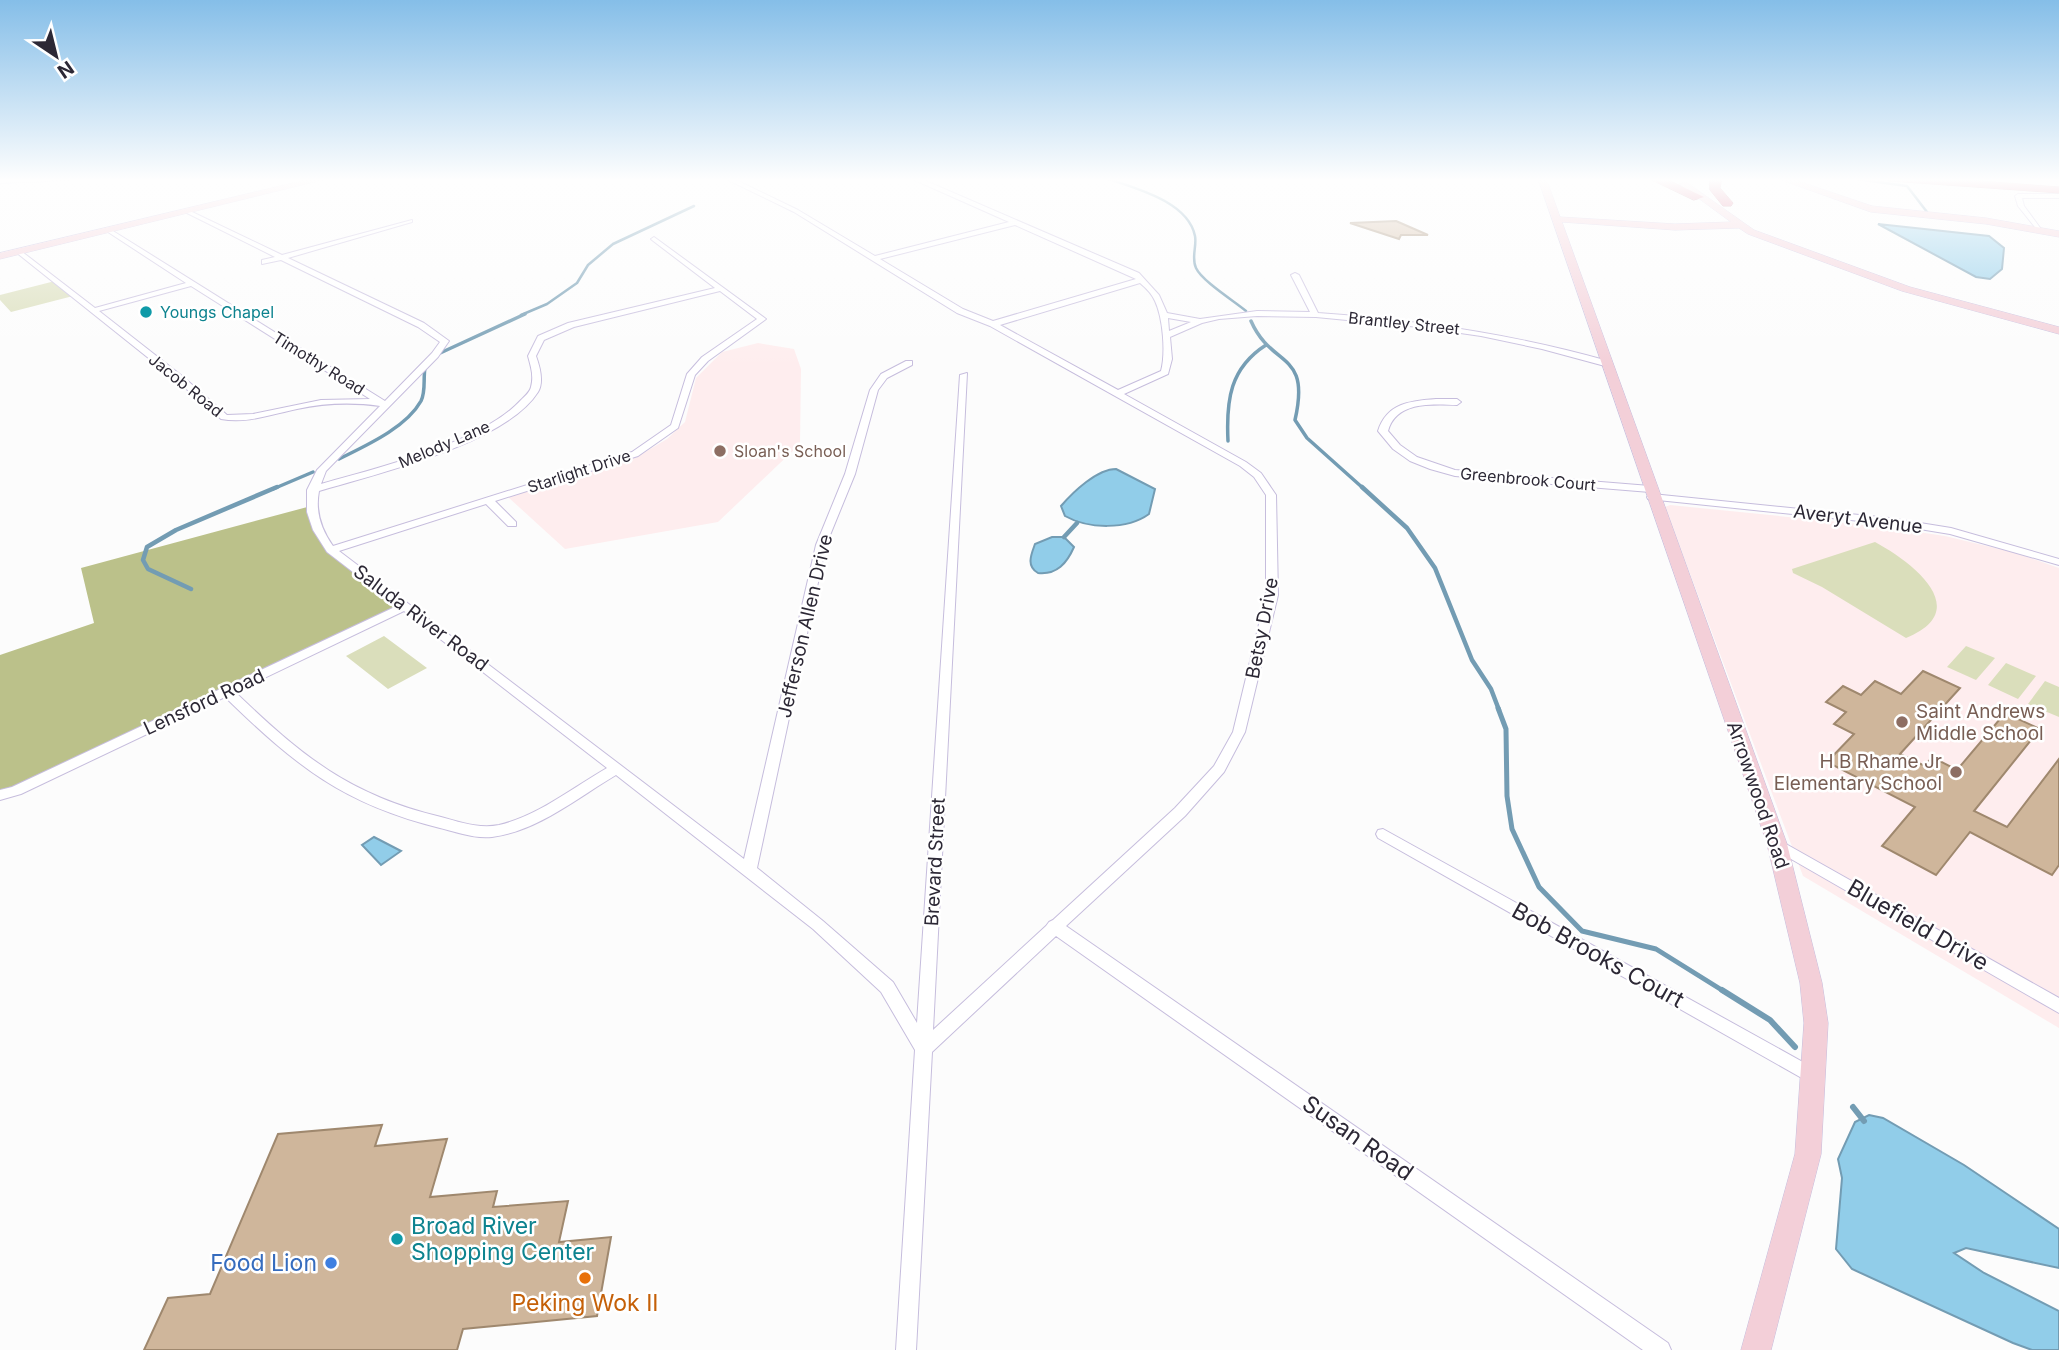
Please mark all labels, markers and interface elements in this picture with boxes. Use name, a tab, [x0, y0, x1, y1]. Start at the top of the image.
north arrow	[21, 21, 91, 91]
text: N	[53, 56, 78, 83]
place label: Youngs Chapel	[160, 302, 274, 322]
marker: Youngs Chapel	[138, 304, 154, 320]
street label: Brantley Street	[1347, 307, 1461, 339]
street label: Timothy Road	[269, 327, 369, 399]
street label: Jacob Road	[145, 349, 227, 421]
street label: Melody Lane	[395, 416, 493, 472]
place label: Sloan's School	[734, 441, 846, 461]
marker: Sloan's School	[712, 443, 728, 459]
street label: Starlight Drive	[525, 445, 633, 497]
street label: Greenbrook Court	[1459, 463, 1597, 495]
street label: Averyt Avenue	[1792, 500, 1924, 538]
street label: Jefferson Allen Drive	[773, 532, 837, 720]
street label: Saluda River Road	[349, 560, 493, 676]
street label: Betsy Drive	[1241, 575, 1283, 681]
street label: Lensford Road	[140, 664, 268, 740]
place label: Saint Andrews Middle School	[1916, 700, 2045, 745]
marker: Saint Andrews Middle School	[1894, 714, 1910, 730]
street label: Arrowwood Road	[1722, 718, 1794, 872]
place label: H B Rhame Jr Elementary School	[1774, 750, 1942, 795]
marker: H B Rhame Jr Elementary School	[1948, 764, 1964, 780]
street label: Brevard Street	[920, 797, 950, 927]
street label: Bluefield Drive	[1842, 873, 1994, 977]
street label: Bob Brooks Court	[1507, 896, 1689, 1014]
street label: Susan Road	[1297, 1090, 1419, 1186]
place label: Broad River Shopping Center	[411, 1212, 595, 1266]
marker: Broad River Shopping Center	[389, 1231, 405, 1247]
place label: Food Lion	[210, 1249, 317, 1277]
marker: Food Lion	[323, 1255, 339, 1271]
marker: Peking Wok II	[577, 1270, 593, 1286]
place label: Peking Wok II	[511, 1289, 659, 1317]

